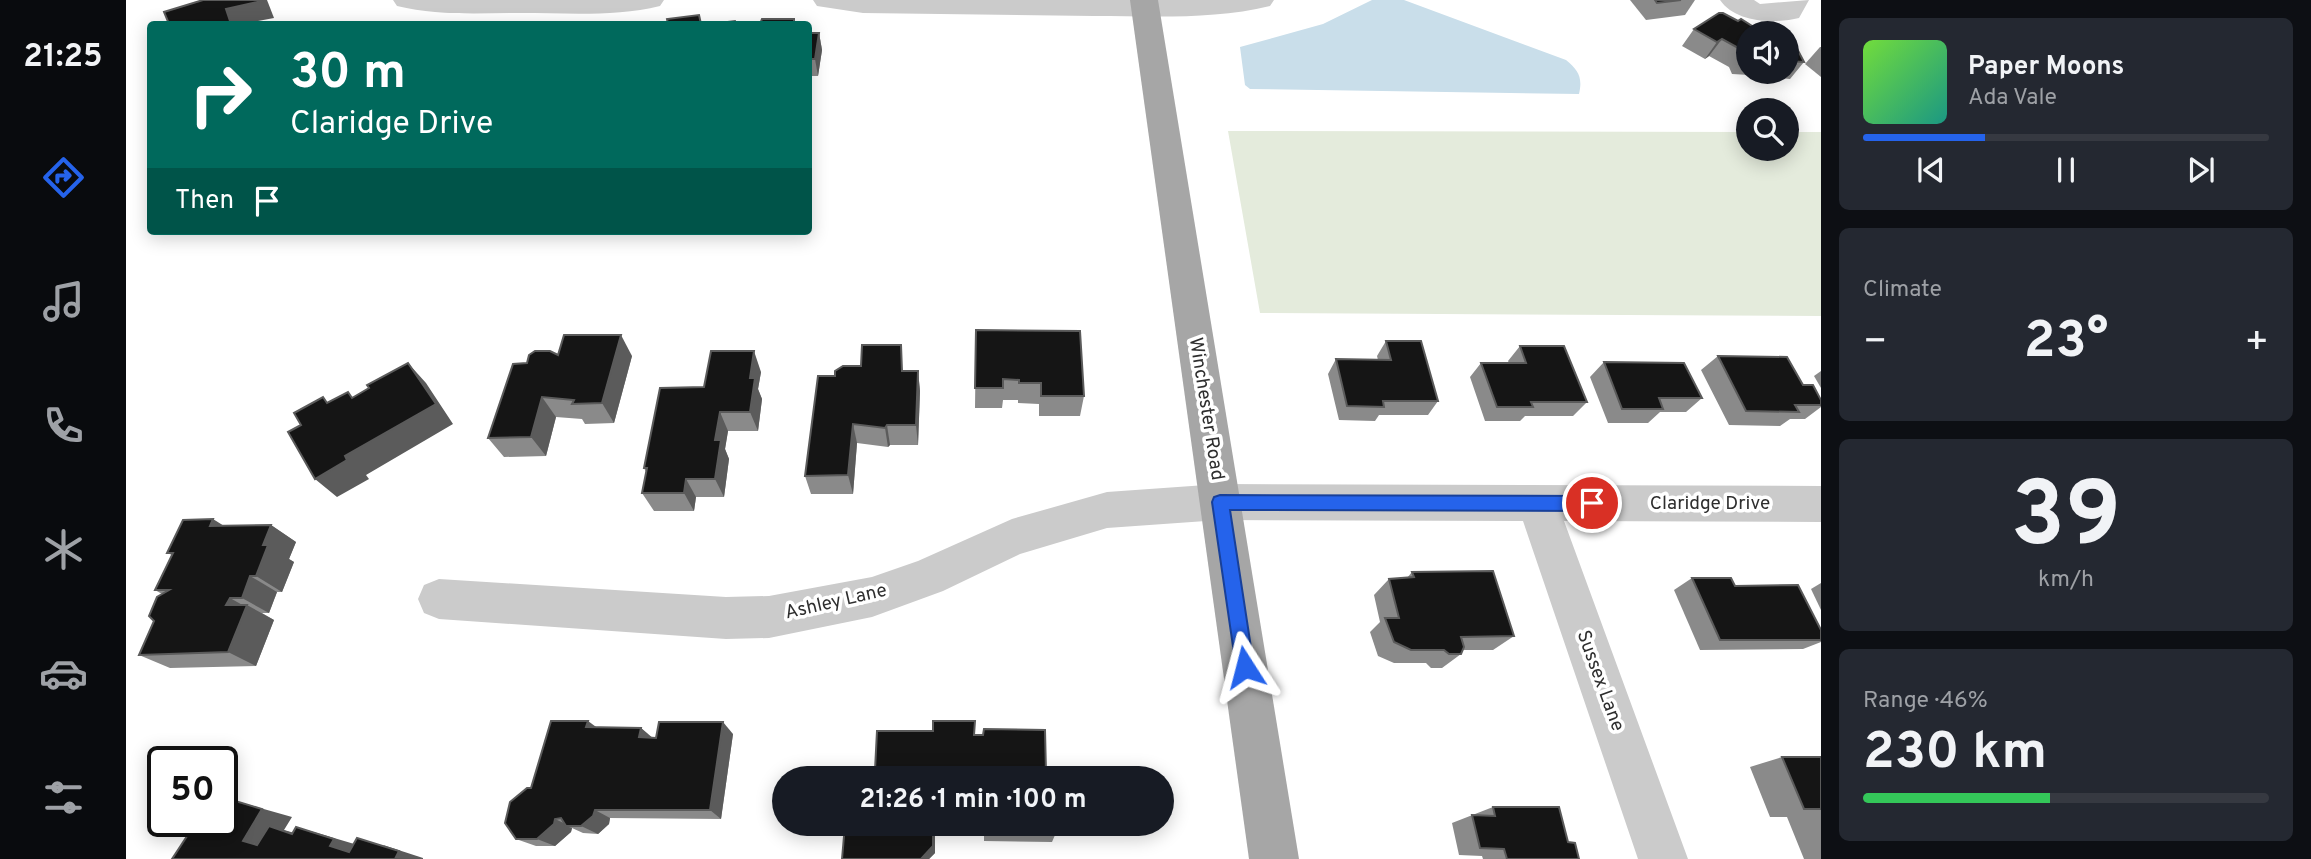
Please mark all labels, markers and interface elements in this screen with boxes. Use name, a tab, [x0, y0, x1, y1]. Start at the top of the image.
map controls	[1736, 21, 1799, 161]
button: sound	[1736, 21, 1799, 84]
text: 21:25	[23, 38, 103, 78]
text: 30 m	[290, 44, 406, 106]
icon: right	[175, 49, 266, 140]
text: Paper Moons	[1968, 51, 2124, 84]
text: Ada Vale	[1968, 84, 2057, 113]
button: search	[1736, 98, 1799, 161]
text: Claridge Drive	[290, 105, 493, 145]
icon: previous	[1912, 151, 1950, 189]
icon: pause	[2047, 151, 2085, 189]
icon: next	[2182, 151, 2220, 189]
icon: directions	[39, 153, 88, 202]
icon: arrive	[248, 182, 286, 220]
text: Then	[175, 185, 234, 218]
text: Climate	[1863, 276, 1942, 305]
icon: music	[39, 277, 88, 326]
text: 23°	[2024, 310, 2108, 376]
text: −	[1863, 319, 1888, 368]
text: +	[2244, 319, 2269, 368]
street label: Winchester Road	[1183, 336, 1229, 482]
icon: phone	[39, 401, 88, 450]
text: 39	[2011, 463, 2121, 578]
pin	[1562, 473, 1622, 533]
icon: arrive	[1573, 484, 1611, 522]
street label: Claridge Drive	[1650, 492, 1770, 516]
icon: climate	[39, 525, 88, 574]
text: km/h	[2038, 566, 2094, 595]
street label: Ashley Lane	[783, 579, 889, 625]
street label: Sussex Lane	[1571, 627, 1629, 735]
position arrow	[1208, 630, 1282, 704]
icon: car	[39, 649, 88, 698]
text: Range · 46%	[1863, 687, 1988, 716]
text: 230 km	[1863, 721, 2047, 787]
speed limit sign: 50	[147, 746, 238, 837]
icon: filters	[39, 773, 88, 822]
text: 21:26 · 1 min · 100 m	[860, 784, 1086, 817]

